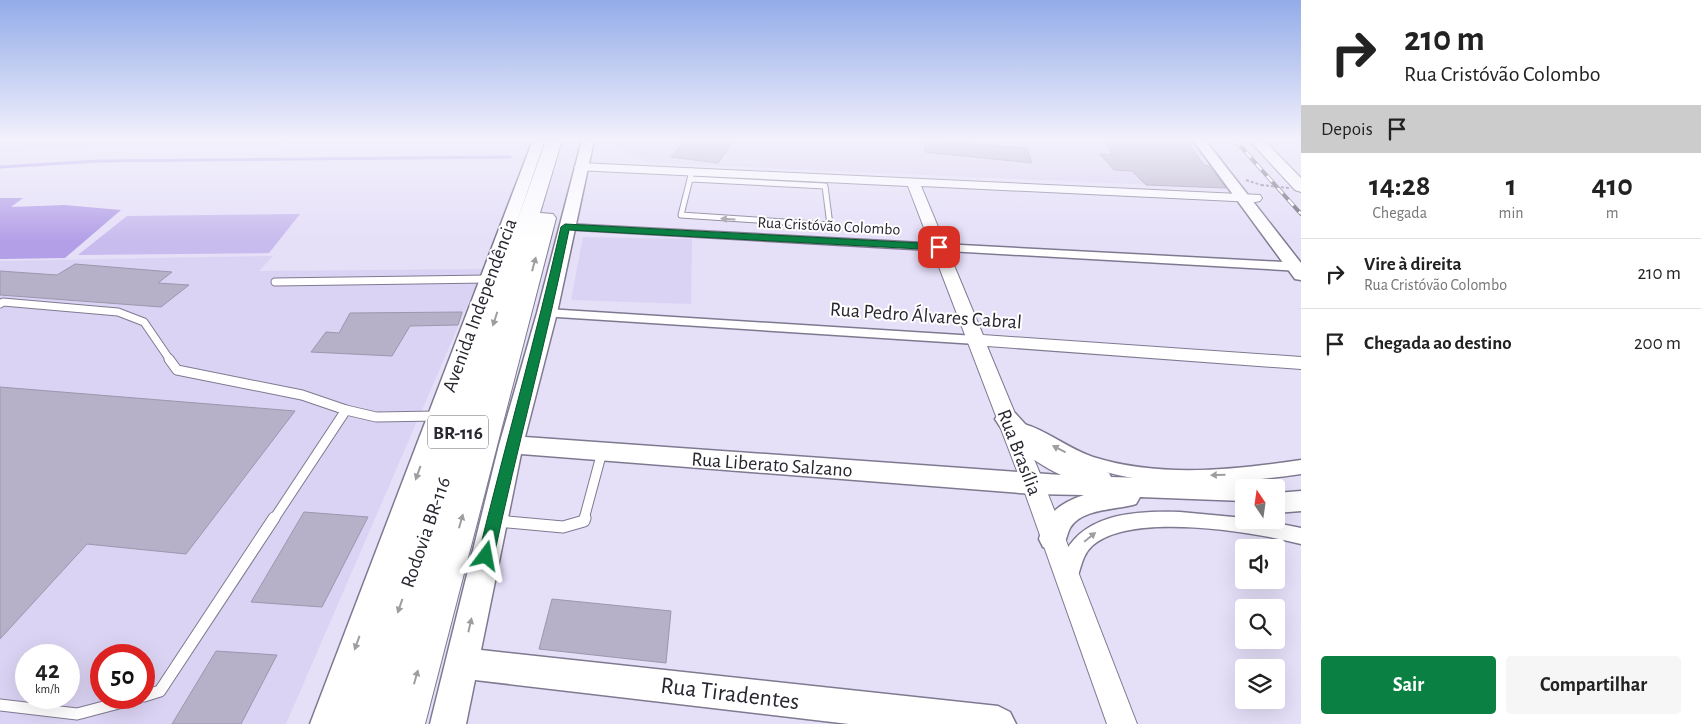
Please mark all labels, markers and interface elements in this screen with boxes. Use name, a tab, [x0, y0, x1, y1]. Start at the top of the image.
icon: right	[1321, 20, 1386, 85]
text: 210 m	[1404, 22, 1485, 57]
text: Rua Cristóvão Colombo	[1404, 63, 1601, 85]
icon: arrive	[1383, 115, 1411, 143]
text: Depois	[1321, 120, 1373, 139]
text: 14:28	[1369, 171, 1431, 201]
text: 1	[1506, 171, 1516, 201]
text: 410	[1591, 171, 1633, 201]
text: Chegada	[1373, 205, 1427, 221]
text: min	[1499, 205, 1524, 221]
text: m	[1606, 205, 1619, 221]
one-way arrow	[720, 214, 736, 222]
street label: Rua Cristóvão Colombo	[757, 214, 901, 238]
street label: Avenida Independência	[439, 216, 521, 395]
pin	[918, 226, 960, 268]
icon: arrive	[925, 233, 953, 261]
text: Vire à direita	[1364, 255, 1462, 274]
one-way arrow	[530, 256, 538, 271]
icon: right	[1321, 260, 1349, 288]
text: 210 m	[1637, 264, 1681, 283]
text: Rua Cristóvão Colombo	[1364, 277, 1507, 293]
street label: Rua Pedro Álvares Cabral	[829, 298, 1023, 333]
one-way arrow	[491, 312, 499, 327]
icon: arrive	[1321, 330, 1349, 358]
text: Chegada ao destino	[1364, 334, 1512, 353]
text: 200 m	[1634, 334, 1681, 353]
street label: Rua Brasília	[993, 406, 1045, 498]
road number: BR-116	[428, 416, 488, 448]
one-way arrow	[1052, 445, 1066, 453]
street label: Rua Liberato Salzano	[691, 449, 853, 481]
one-way arrow	[414, 466, 422, 481]
one-way arrow	[1209, 471, 1225, 479]
street label: Rodovia BR-116	[398, 474, 454, 590]
north arrow	[1235, 479, 1285, 529]
map controls	[1235, 479, 1285, 709]
one-way arrow	[458, 514, 466, 529]
position arrow	[459, 529, 511, 581]
one-way arrow	[1083, 532, 1096, 543]
button: sound	[1235, 539, 1285, 589]
one-way arrow	[395, 599, 403, 614]
button: search	[1235, 599, 1285, 649]
one-way arrow	[466, 618, 474, 633]
one-way arrow	[353, 635, 360, 650]
speed limit sign: 50	[90, 644, 155, 709]
button: Sair	[1321, 656, 1496, 714]
button: Compartilhar	[1506, 656, 1681, 714]
text: 42	[35, 658, 60, 683]
button: layers	[1235, 659, 1285, 709]
one-way arrow	[412, 670, 420, 685]
street label: Rua Tiradentes	[659, 674, 801, 714]
text: km/h	[35, 683, 60, 695]

